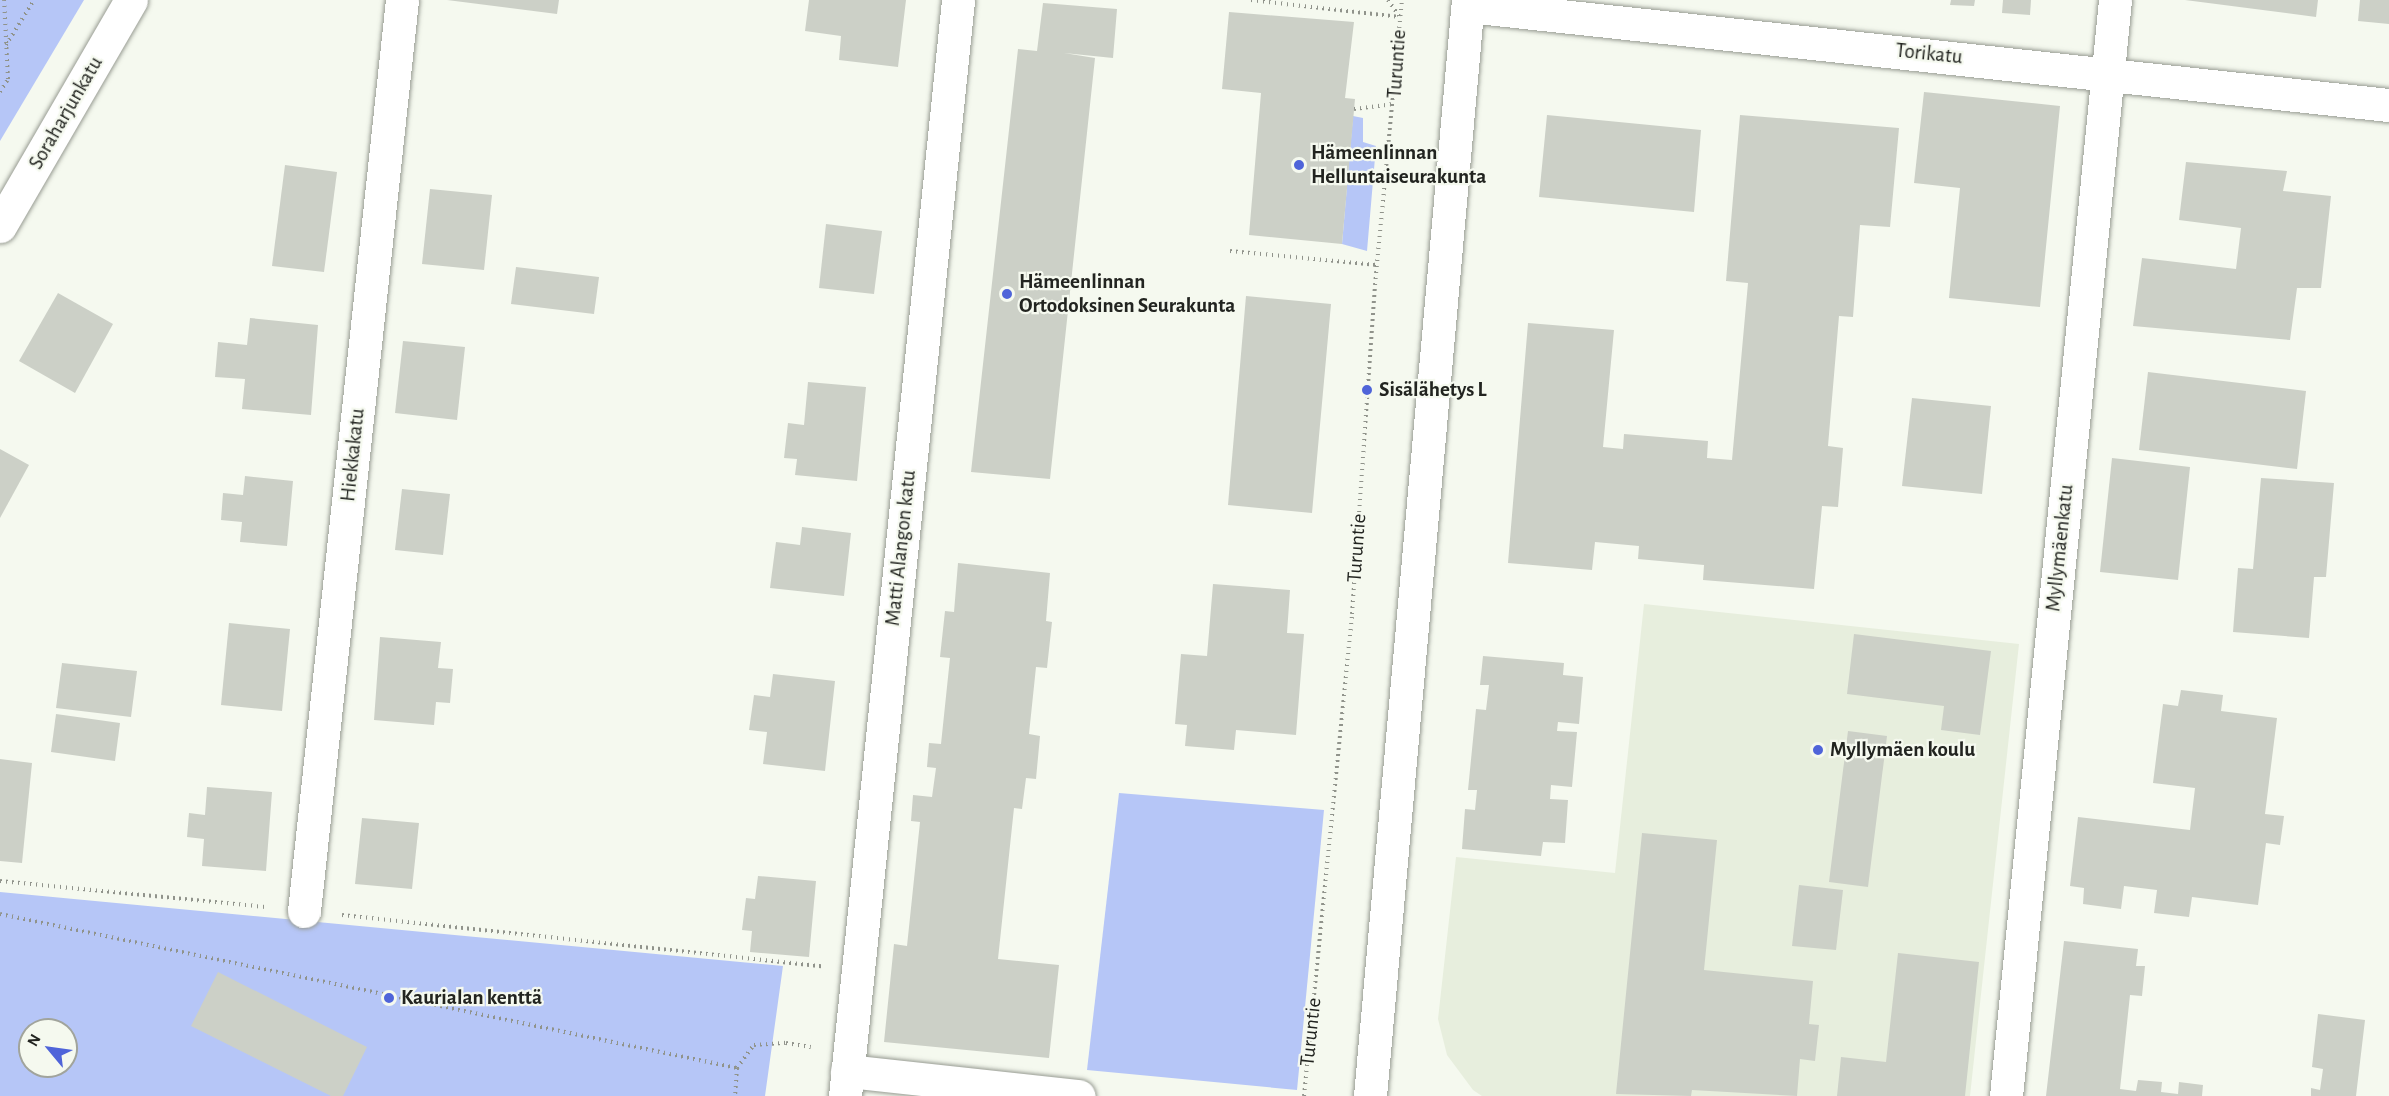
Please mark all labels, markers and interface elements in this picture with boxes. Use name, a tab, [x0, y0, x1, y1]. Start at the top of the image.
street label: Turuntie	[1382, 29, 1412, 99]
street label: Torikatu	[1894, 38, 1964, 70]
street label: Soraharjunkatu	[24, 52, 108, 174]
place label: Hämeenlinnan Helluntaiseurakunta	[1311, 140, 1486, 190]
marker: Hämeenlinnan Helluntaiseurakunta	[1292, 158, 1306, 172]
place label: Hämeenlinnan Ortodoksinen Seurakunta	[1019, 269, 1235, 319]
marker: Hämeenlinnan Ortodoksinen Seurakunta	[1000, 287, 1014, 301]
place label: Sisälähetys L	[1379, 377, 1487, 403]
marker: Sisälähetys L	[1360, 383, 1374, 397]
street label: Hiekkakatu	[336, 407, 370, 503]
street label: Matti Alangon katu	[880, 469, 922, 627]
street label: Myllymäenkatu	[2041, 483, 2079, 613]
street label: Turuntie	[1342, 513, 1372, 583]
place label: Myllymäen koulu	[1830, 737, 1975, 763]
marker: Myllymäen koulu	[1811, 743, 1825, 757]
place label: Kaurialan kenttä	[401, 985, 542, 1011]
marker: Kaurialan kenttä	[382, 991, 396, 1005]
street label: Turuntie	[1295, 996, 1327, 1068]
north arrow	[18, 1018, 78, 1078]
text: N	[24, 1031, 44, 1049]

